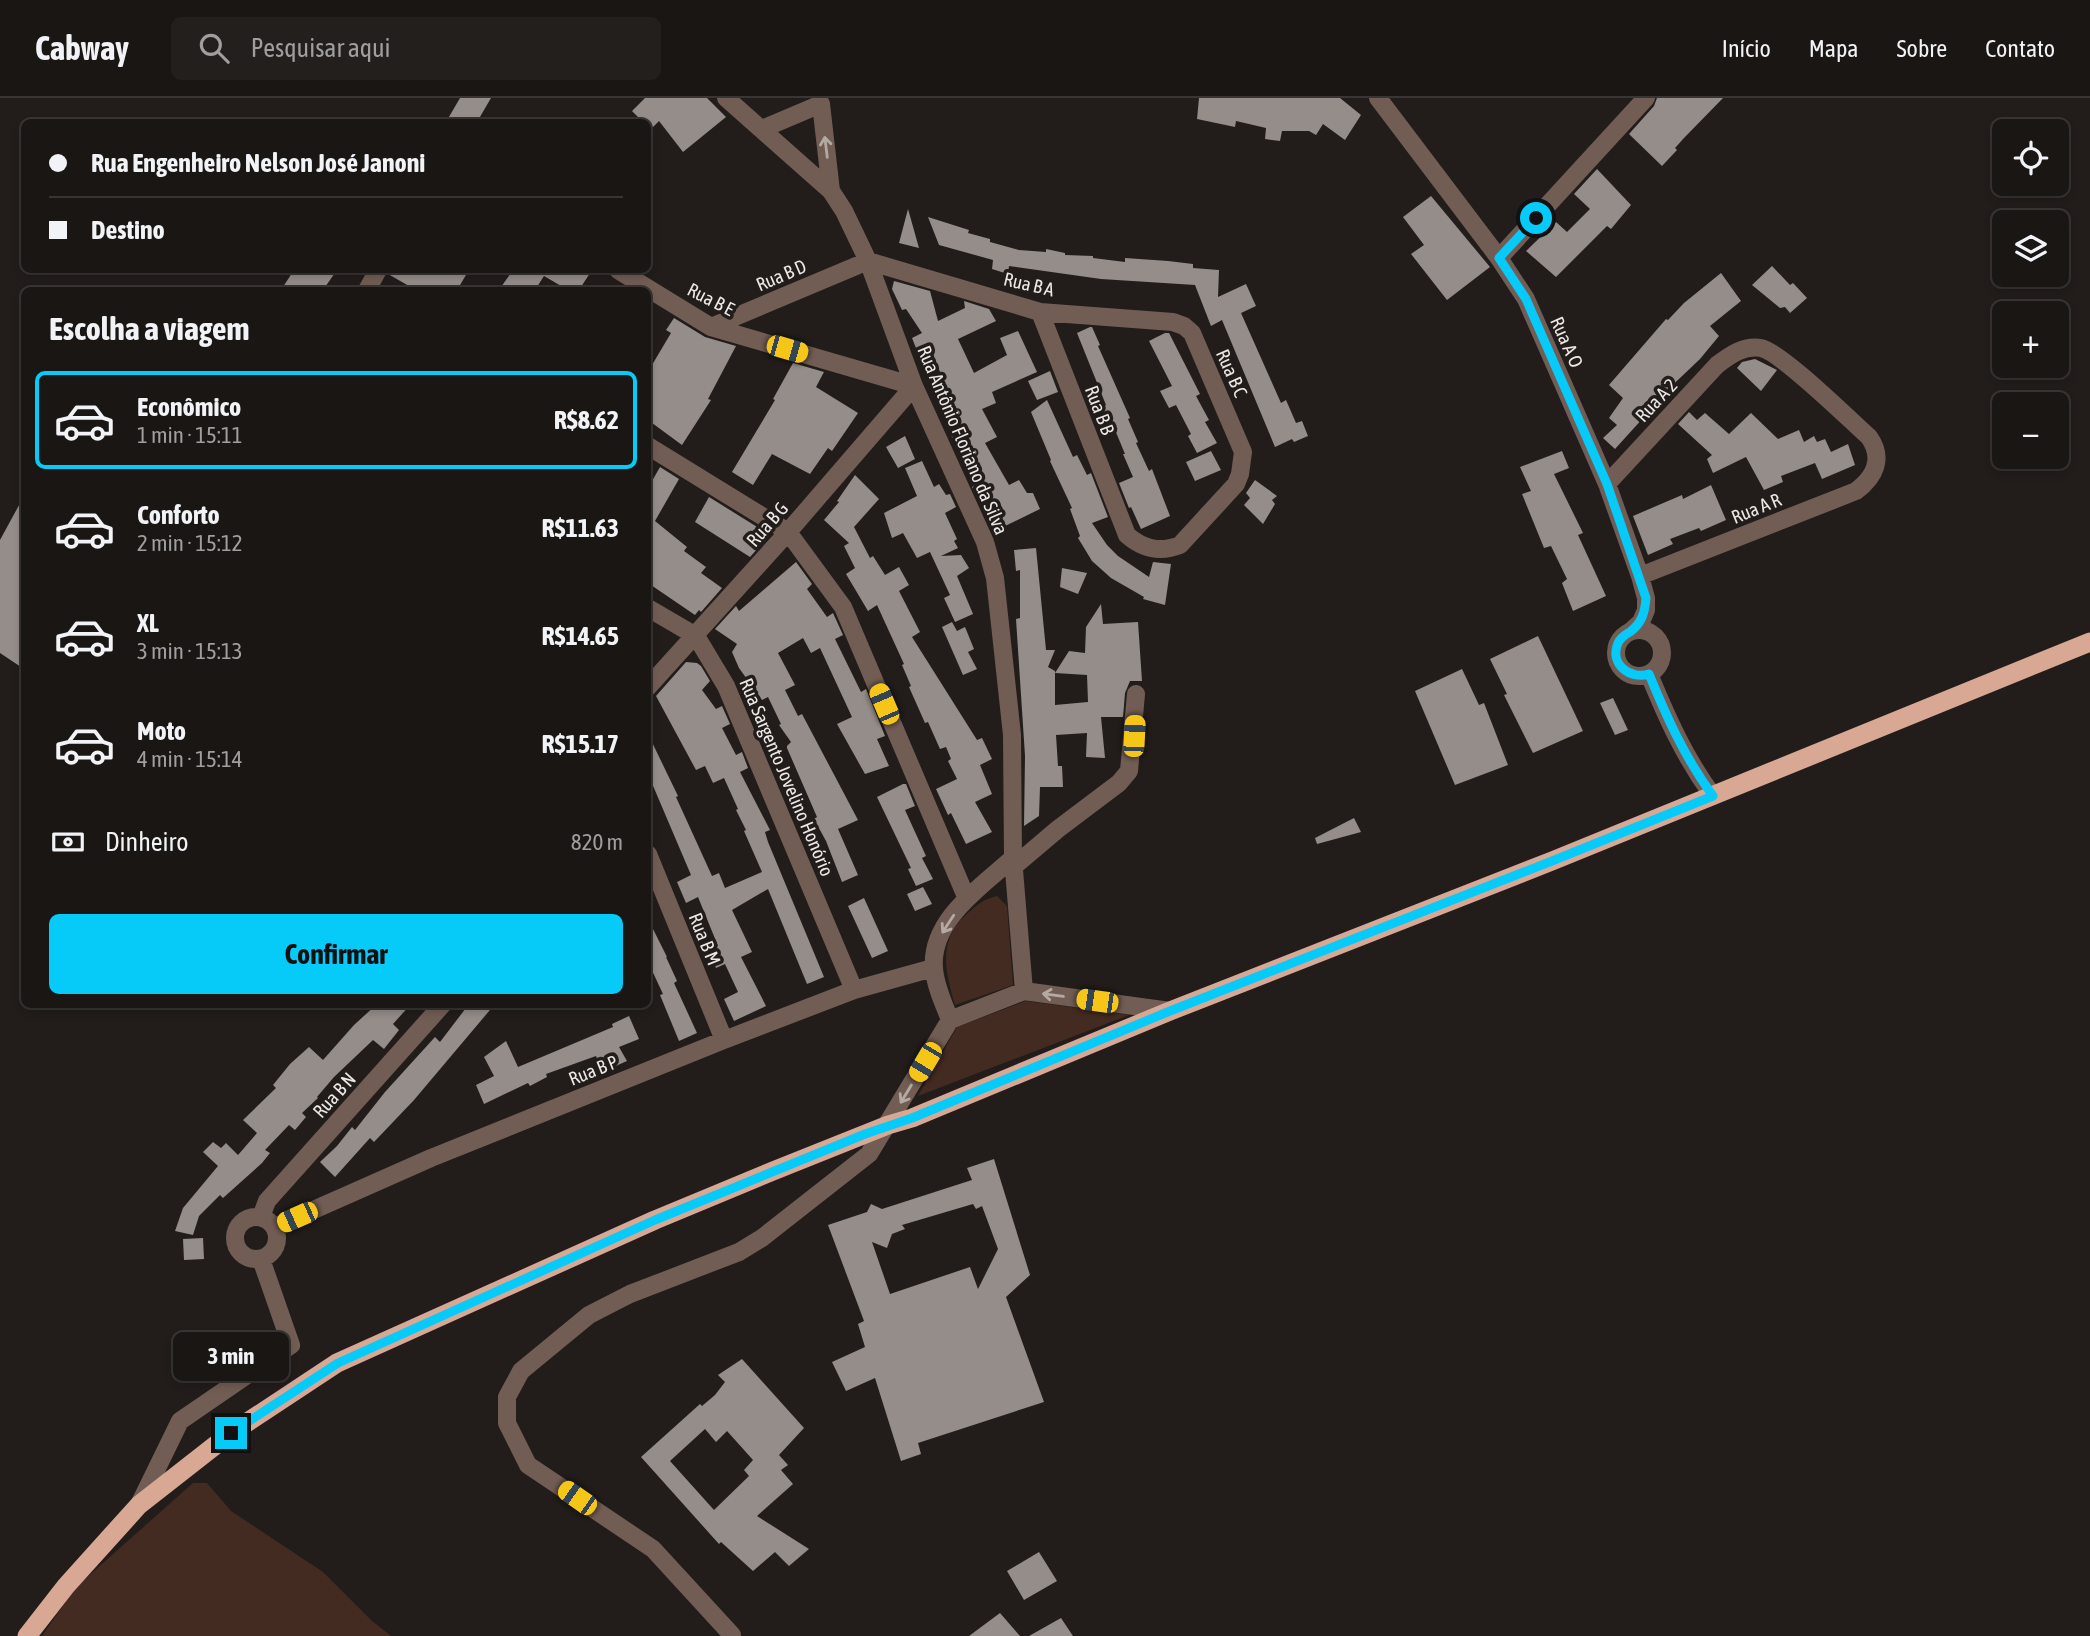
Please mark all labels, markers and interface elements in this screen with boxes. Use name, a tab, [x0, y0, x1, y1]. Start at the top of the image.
search box	[171, 17, 661, 80]
text: Cabway	[35, 29, 129, 67]
icon: search	[195, 29, 233, 67]
text: Pesquisar aqui	[251, 33, 391, 63]
text: Início	[1722, 35, 1771, 62]
text: Mapa	[1809, 35, 1859, 62]
text: Sobre	[1897, 35, 1947, 62]
text: Contato	[1985, 35, 2055, 62]
map controls	[1992, 119, 2069, 469]
button: locate	[1992, 119, 2069, 196]
one-way arrow	[819, 136, 832, 159]
text: Rua Engenheiro Nelson José Janoni	[91, 148, 425, 178]
route start	[1520, 202, 1552, 234]
button: layers	[1992, 210, 2069, 287]
text: Destino	[91, 215, 165, 245]
street label: Rua B D	[753, 255, 809, 295]
street label: Rua B A	[1002, 268, 1057, 301]
street label: Rua B E	[684, 278, 738, 320]
button: +	[1992, 301, 2069, 378]
text: Escolha a viagem	[49, 310, 249, 347]
street label: Rua A O	[1546, 313, 1588, 371]
car	[764, 333, 811, 365]
street label: Rua Antônio Floriano da Silva	[913, 342, 1013, 538]
street label: Rua B C	[1212, 346, 1252, 401]
street label: Rua A 2	[1631, 374, 1681, 426]
street label: Rua B B	[1081, 382, 1119, 438]
icon: car	[53, 389, 116, 452]
text: Econômico	[137, 392, 241, 422]
button: −	[1992, 392, 2069, 469]
text: R$8.62	[554, 405, 619, 435]
text: 1 min · 15:11	[137, 422, 243, 448]
street label: Rua A R	[1728, 488, 1784, 528]
icon: car	[53, 497, 116, 560]
street label: Rua B G	[742, 497, 792, 551]
text: Conforto	[137, 500, 220, 530]
text: R$11.63	[542, 513, 619, 543]
text: 2 min · 15:12	[137, 530, 243, 556]
icon: car	[53, 605, 116, 668]
text: XL	[137, 608, 159, 638]
text: R$14.65	[542, 621, 619, 651]
text: 3 min · 15:13	[137, 638, 243, 664]
street label: Rua Sargento Jovelino Honório	[735, 675, 839, 879]
car	[867, 681, 902, 727]
icon: car	[53, 713, 116, 776]
car	[1123, 714, 1146, 758]
text: Moto	[137, 716, 186, 746]
text: R$15.17	[542, 729, 619, 759]
text: 4 min · 15:14	[137, 746, 243, 772]
icon: cash	[49, 823, 87, 861]
text: Dinheiro	[105, 827, 188, 857]
text: 820 m	[571, 829, 623, 855]
street label: Rua B M	[685, 910, 725, 968]
one-way arrow	[940, 913, 954, 933]
button: Confirmar	[49, 914, 623, 994]
car	[1075, 988, 1120, 1014]
one-way arrow	[1043, 989, 1065, 1002]
car	[906, 1039, 945, 1085]
street label: Rua B P	[565, 1050, 621, 1090]
street label: Rua B N	[308, 1068, 360, 1122]
one-way arrow	[898, 1084, 912, 1104]
car	[274, 1199, 321, 1235]
callout: 3 min	[173, 1332, 289, 1380]
text: 3 min	[208, 1343, 254, 1369]
route end	[215, 1417, 247, 1449]
car	[554, 1477, 601, 1519]

